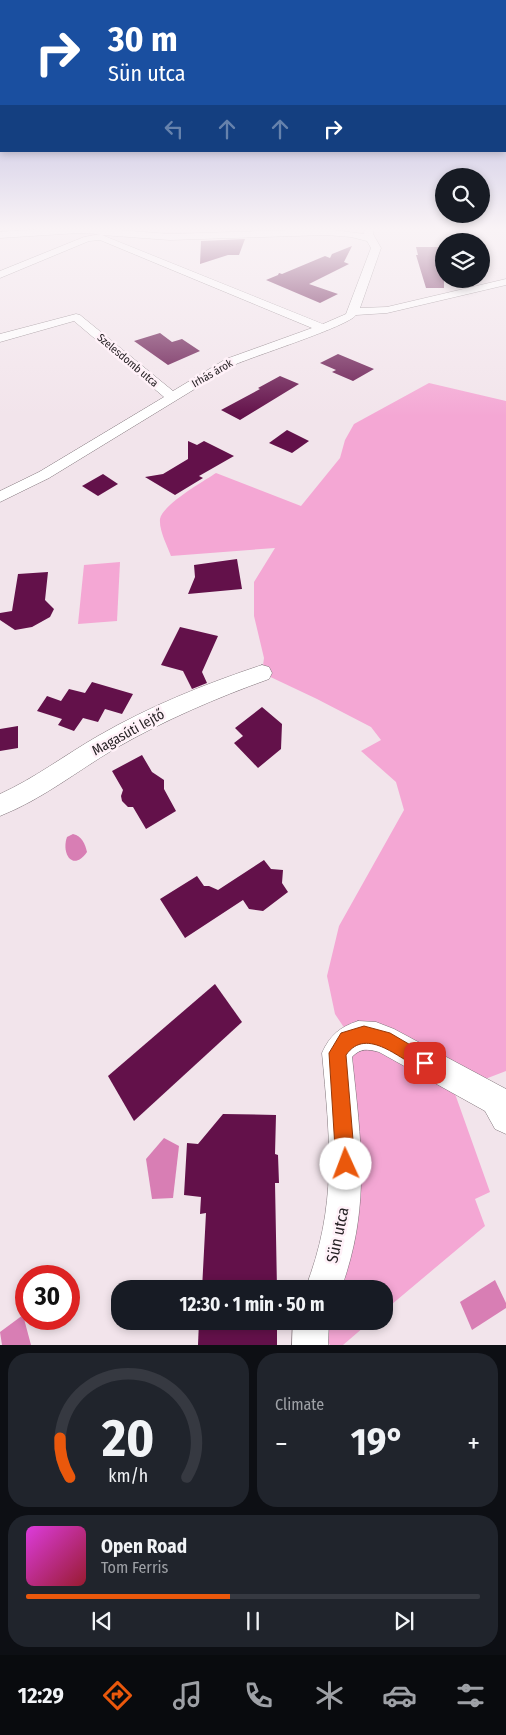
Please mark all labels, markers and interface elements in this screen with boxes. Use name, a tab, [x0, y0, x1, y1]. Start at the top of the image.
text: 30 m	[108, 18, 178, 60]
icon: right	[25, 20, 90, 85]
text: Sün utca	[108, 60, 186, 87]
icon: left	[160, 115, 188, 143]
icon: ahead	[213, 115, 241, 143]
icon: ahead	[266, 115, 294, 143]
icon: right	[319, 115, 347, 143]
map controls	[435, 168, 490, 288]
button: search	[435, 168, 490, 223]
button: layers	[435, 233, 490, 288]
street label: Szelesdomb utca	[94, 331, 161, 390]
street label: Irhás árok	[190, 356, 236, 390]
street label: Magasúti lejtő	[89, 706, 167, 759]
pin	[404, 1042, 446, 1084]
icon: arrive	[411, 1049, 439, 1077]
position arrow	[319, 1137, 371, 1189]
street label: Sün utca	[322, 1205, 353, 1265]
speed limit sign: 30	[15, 1265, 80, 1330]
text: 12:30 · 1 min · 50 m	[180, 1293, 324, 1316]
text: Climate	[275, 1395, 324, 1414]
text: 20	[101, 1407, 155, 1470]
text: 19°	[351, 1419, 404, 1465]
text: −	[275, 1427, 288, 1460]
text: +	[467, 1427, 480, 1460]
text: km/h	[109, 1465, 148, 1487]
text: Open Road	[101, 1535, 187, 1558]
text: Tom Ferris	[101, 1558, 168, 1577]
icon: previous	[88, 1607, 116, 1635]
icon: pause	[239, 1607, 267, 1635]
icon: next	[390, 1607, 418, 1635]
icon: directions	[100, 1678, 135, 1713]
icon: music	[170, 1678, 205, 1713]
icon: phone	[241, 1678, 276, 1713]
icon: climate	[312, 1678, 347, 1713]
icon: car	[382, 1678, 417, 1713]
icon: filters	[453, 1678, 488, 1713]
text: 12:29	[18, 1682, 64, 1709]

